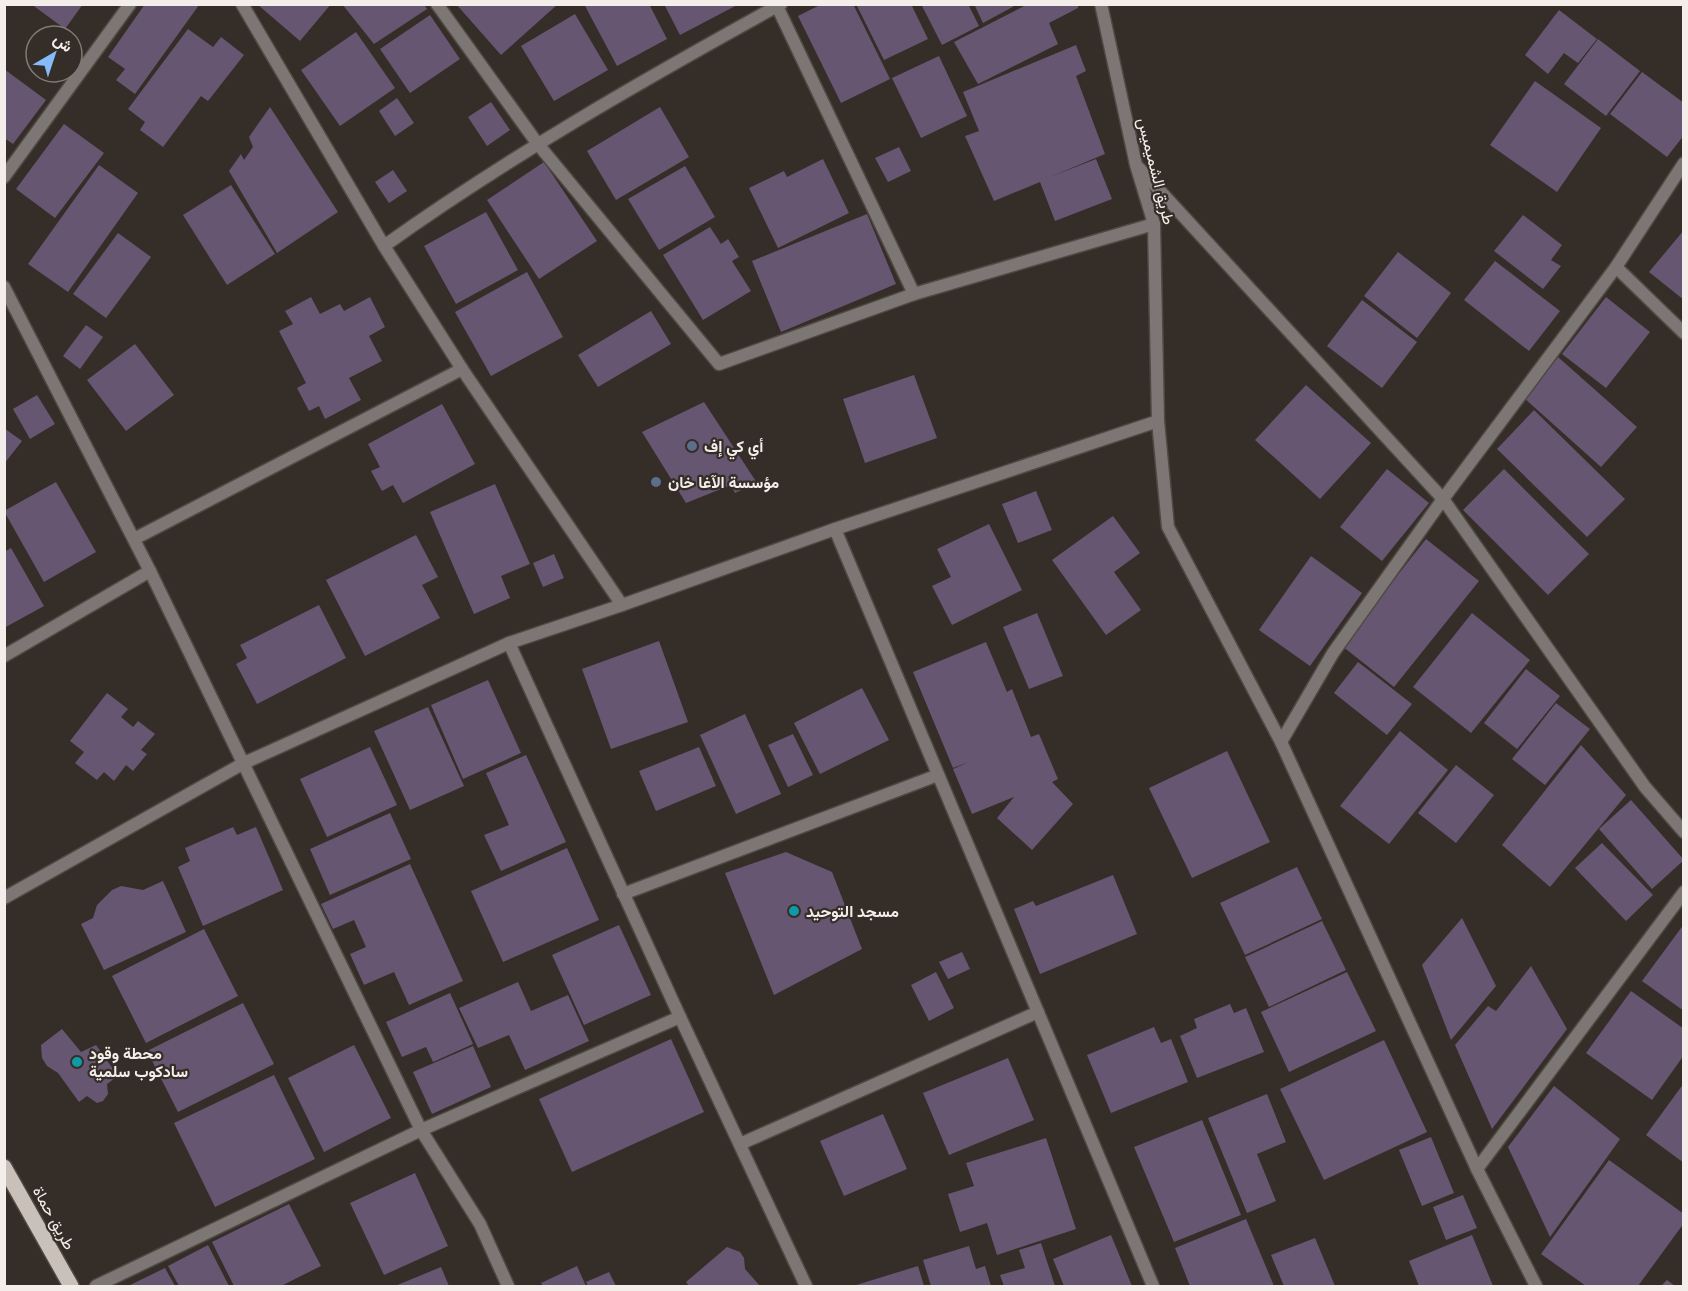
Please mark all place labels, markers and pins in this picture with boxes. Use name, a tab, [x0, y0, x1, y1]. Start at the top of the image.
place label: أي كي إف	[704, 437, 764, 460]
marker: أي كي إف	[685, 439, 699, 453]
place label: مؤسسة الآغا خان	[668, 473, 780, 493]
marker: مؤسسة الآغا خان	[649, 475, 663, 489]
place label: مسجد التوحيد	[806, 902, 899, 922]
marker: مسجد التوحيد	[787, 904, 801, 918]
place label: محطة وقود سادكوب سلمية	[89, 1044, 188, 1082]
marker: محطة وقود سادكوب سلمية	[70, 1055, 84, 1069]

